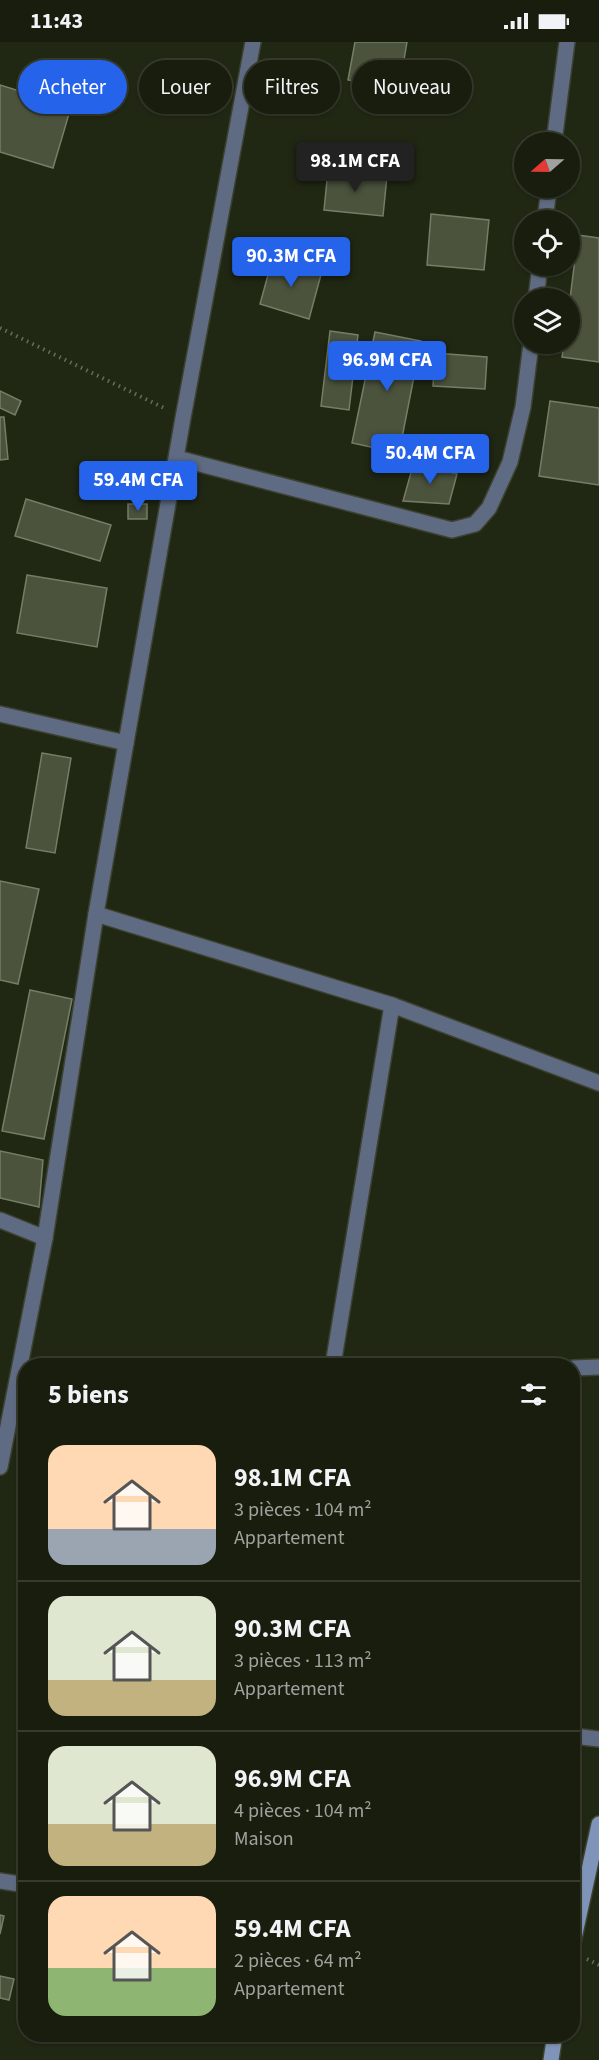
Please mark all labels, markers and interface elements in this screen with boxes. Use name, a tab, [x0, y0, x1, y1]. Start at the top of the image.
text: 11:43	[30, 5, 83, 37]
chip: Acheter	[18, 60, 127, 114]
chip: Louer	[139, 60, 232, 114]
chip: Filtres	[244, 60, 340, 114]
chip: Nouveau	[352, 60, 472, 114]
north arrow	[514, 132, 580, 198]
map controls	[514, 132, 580, 354]
pin: 98.1M CFA	[286, 142, 424, 193]
text: 98.1M CFA	[310, 147, 400, 175]
button: locate	[514, 210, 580, 276]
pin: 90.3M CFA	[222, 237, 360, 288]
text: 90.3M CFA	[246, 242, 336, 270]
button: layers	[514, 288, 580, 354]
pin: 96.9M CFA	[318, 341, 456, 392]
text: 96.9M CFA	[342, 346, 432, 374]
pin: 50.4M CFA	[361, 434, 499, 485]
text: 50.4M CFA	[385, 439, 475, 467]
pin: 59.4M CFA	[69, 461, 207, 512]
text: 59.4M CFA	[93, 466, 183, 494]
text: 5 biens	[48, 1376, 129, 1413]
icon: filters	[517, 1378, 550, 1411]
text: 98.1M CFA	[234, 1459, 351, 1496]
icon: home	[96, 1469, 168, 1541]
text: 3 pièces · 104 m²	[234, 1496, 372, 1524]
text: Appartement	[234, 1524, 344, 1552]
text: 90.3M CFA	[234, 1610, 351, 1647]
icon: home	[96, 1620, 168, 1692]
text: 3 pièces · 113 m²	[234, 1647, 372, 1675]
text: Appartement	[234, 1675, 344, 1703]
text: 96.9M CFA	[234, 1760, 351, 1797]
icon: home	[96, 1770, 168, 1842]
text: 4 pièces · 104 m²	[234, 1797, 372, 1825]
text: Maison	[234, 1825, 294, 1853]
text: 59.4M CFA	[234, 1910, 351, 1947]
icon: home	[96, 1920, 168, 1992]
text: 2 pièces · 64 m²	[234, 1947, 362, 1975]
text: Appartement	[234, 1975, 344, 2003]

